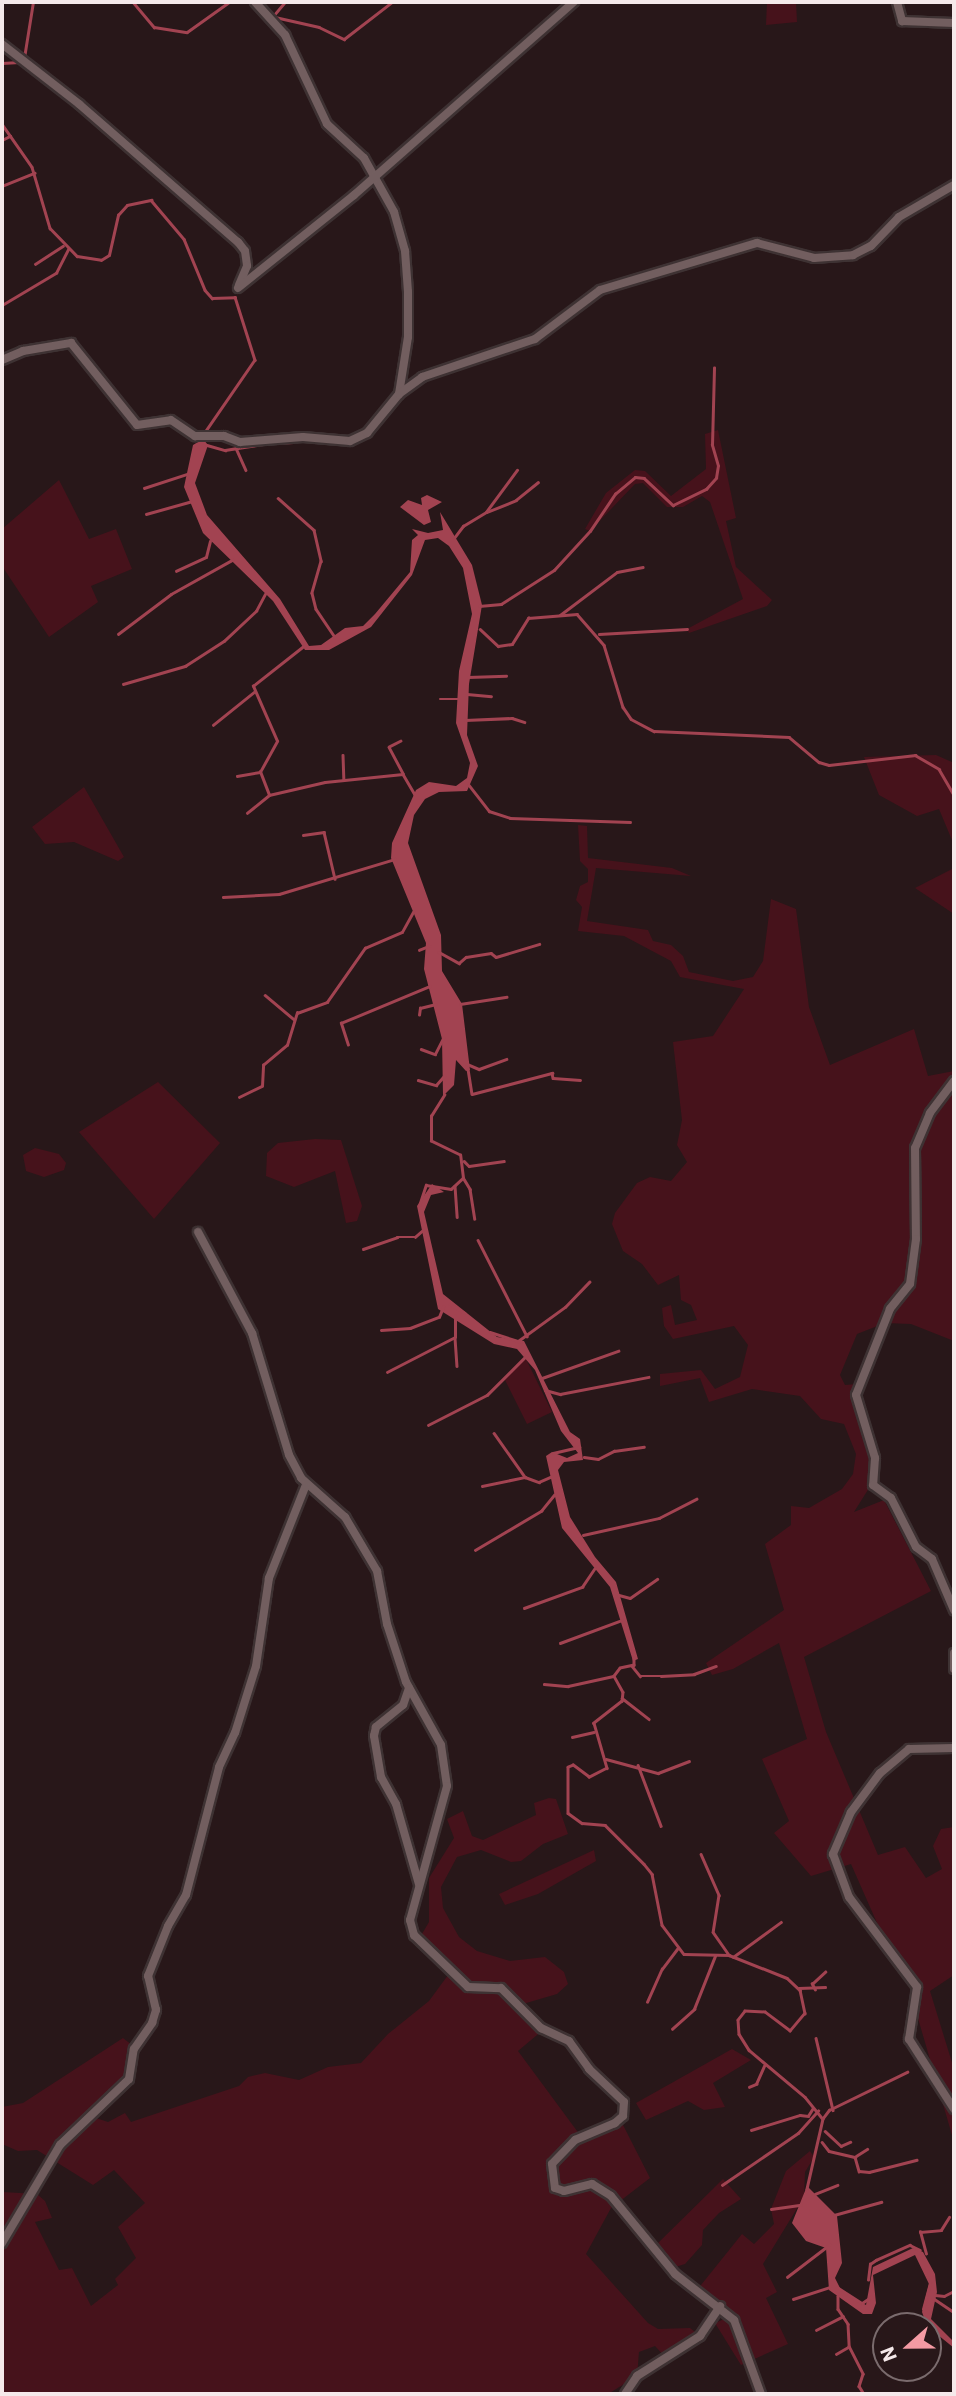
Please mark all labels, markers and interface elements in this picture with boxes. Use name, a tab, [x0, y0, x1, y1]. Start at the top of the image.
north arrow	[872, 2312, 942, 2382]
text: N	[876, 2344, 902, 2364]

